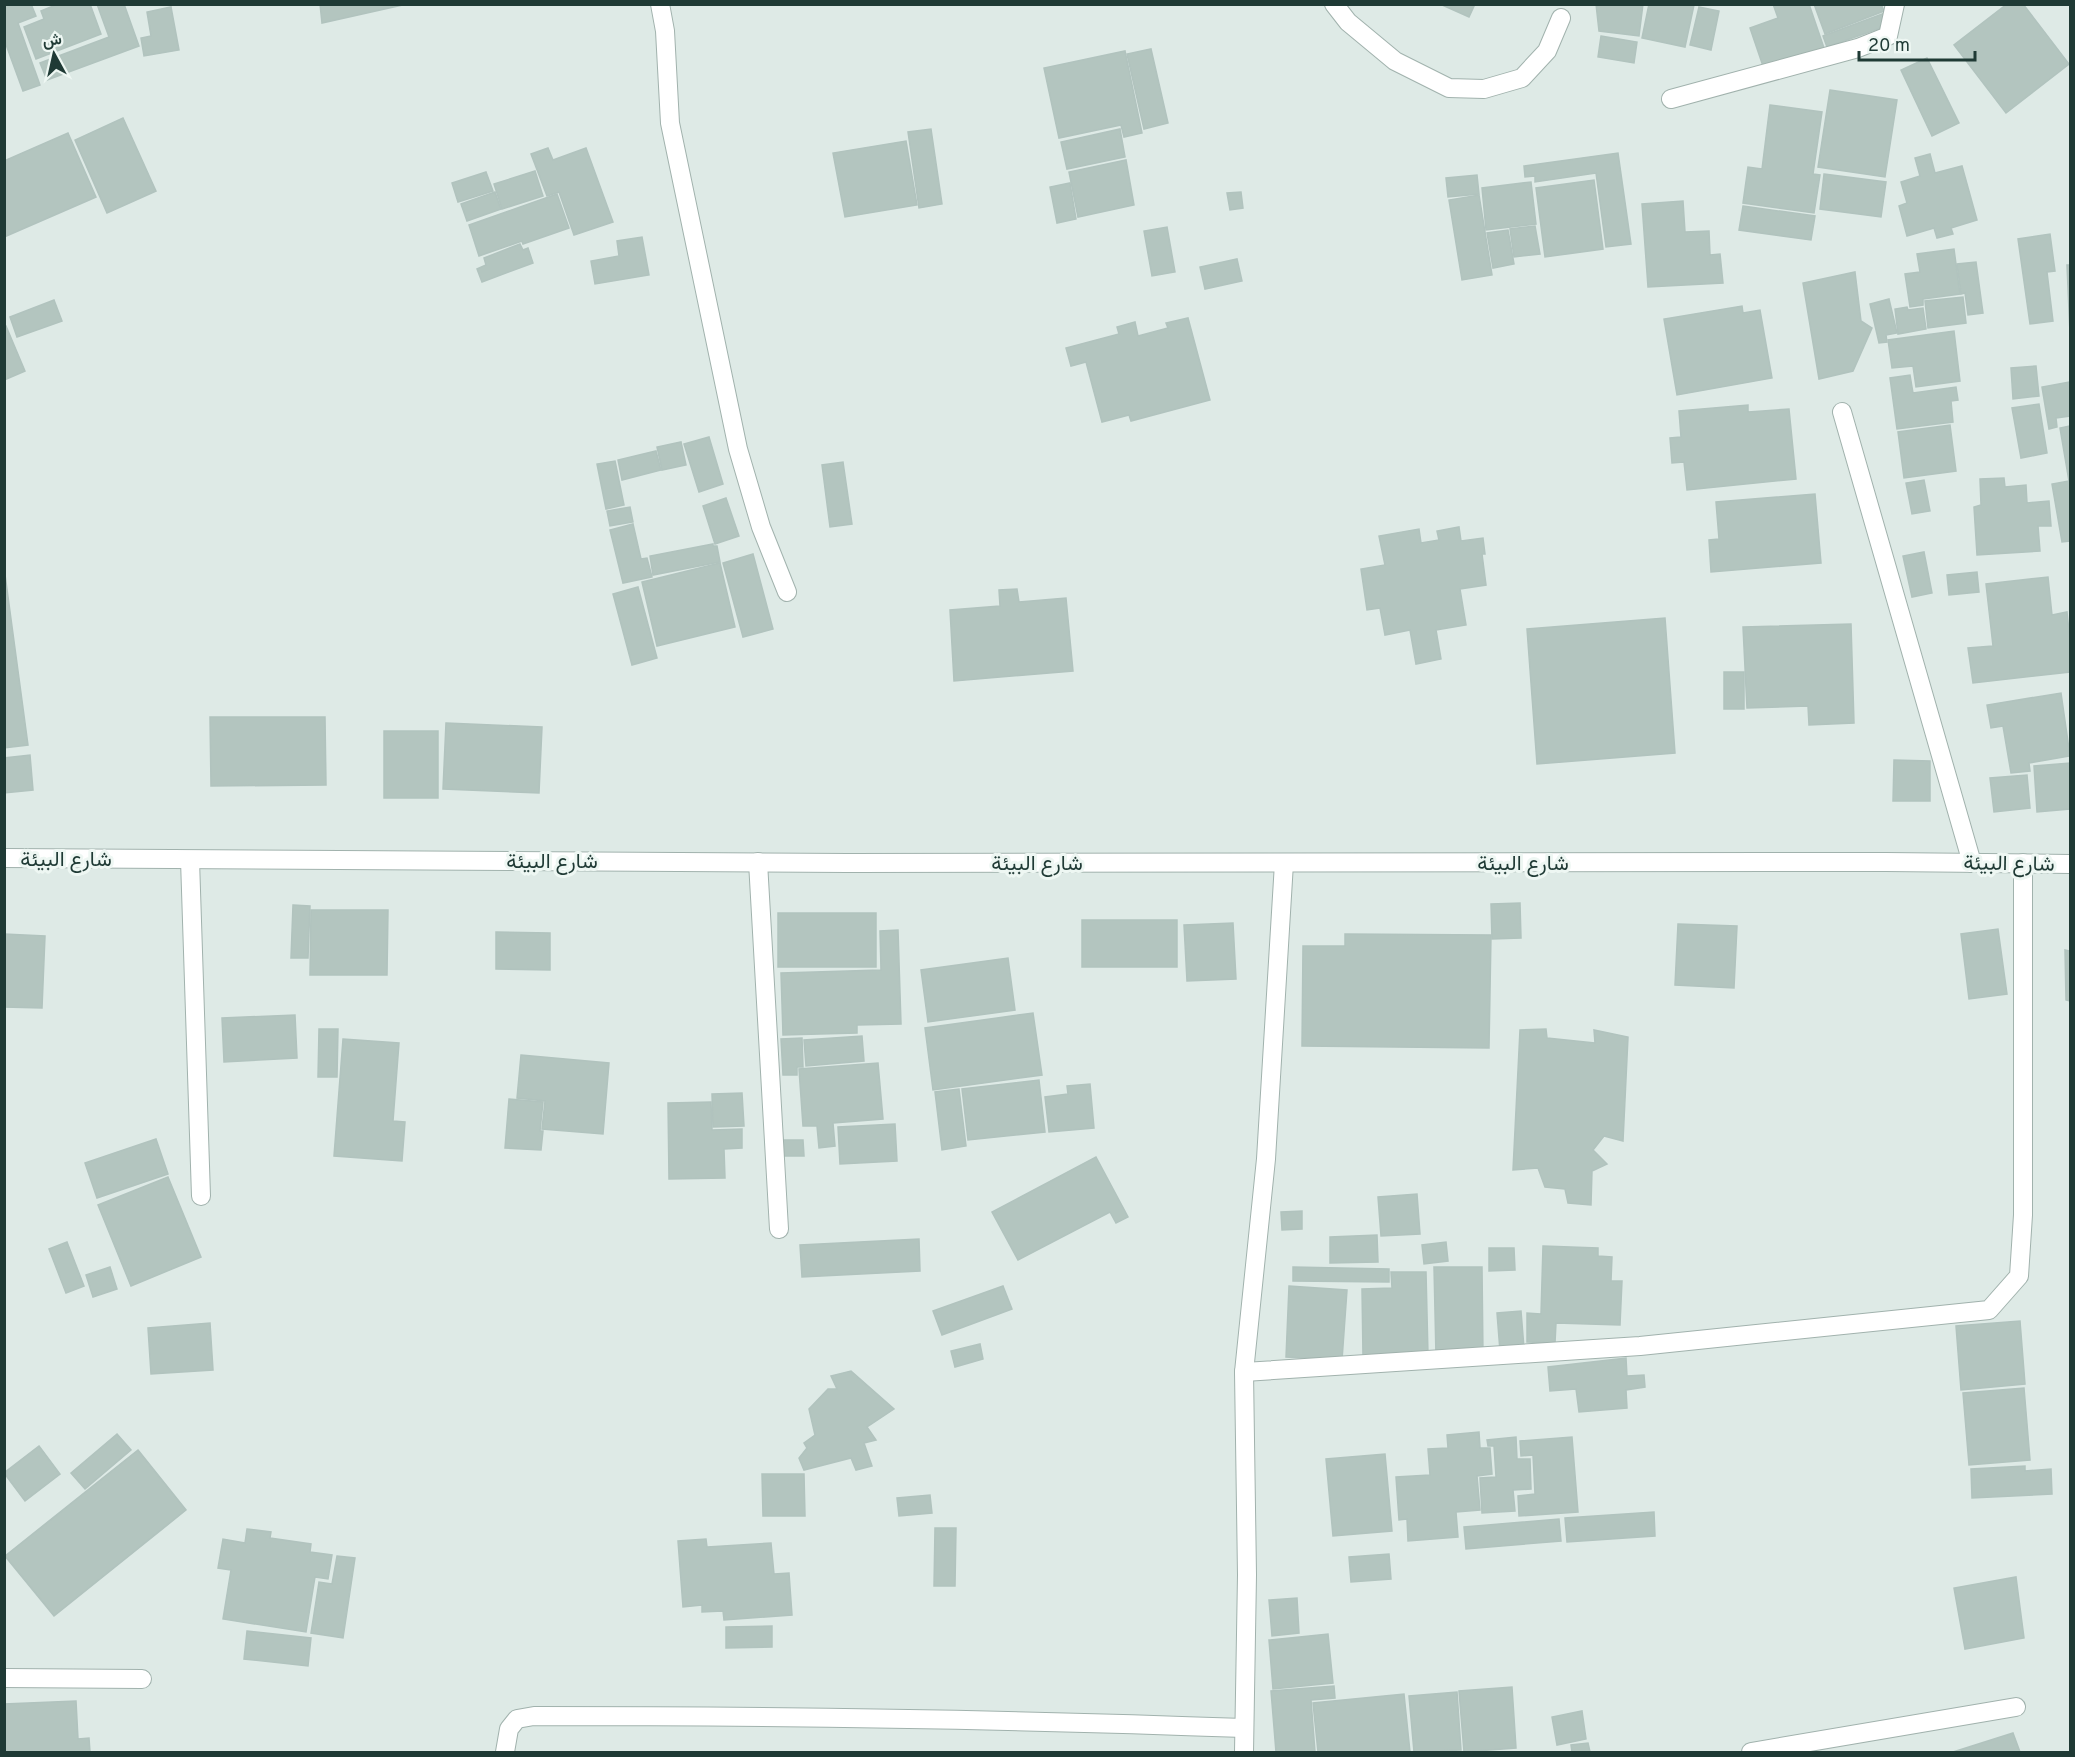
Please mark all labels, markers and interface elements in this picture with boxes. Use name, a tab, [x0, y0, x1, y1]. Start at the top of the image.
north arrow	[24, 24, 84, 84]
scale bar	[1859, 24, 1974, 62]
text: ش	[41, 30, 63, 52]
text: 20 m	[1868, 35, 1910, 58]
street label: شارع البيئة	[20, 847, 112, 874]
street label: شارع البيئة	[506, 849, 598, 876]
street label: شارع البيئة	[1963, 850, 2055, 879]
street label: شارع البيئة	[991, 851, 1083, 878]
street label: شارع البيئة	[1477, 851, 1569, 878]

